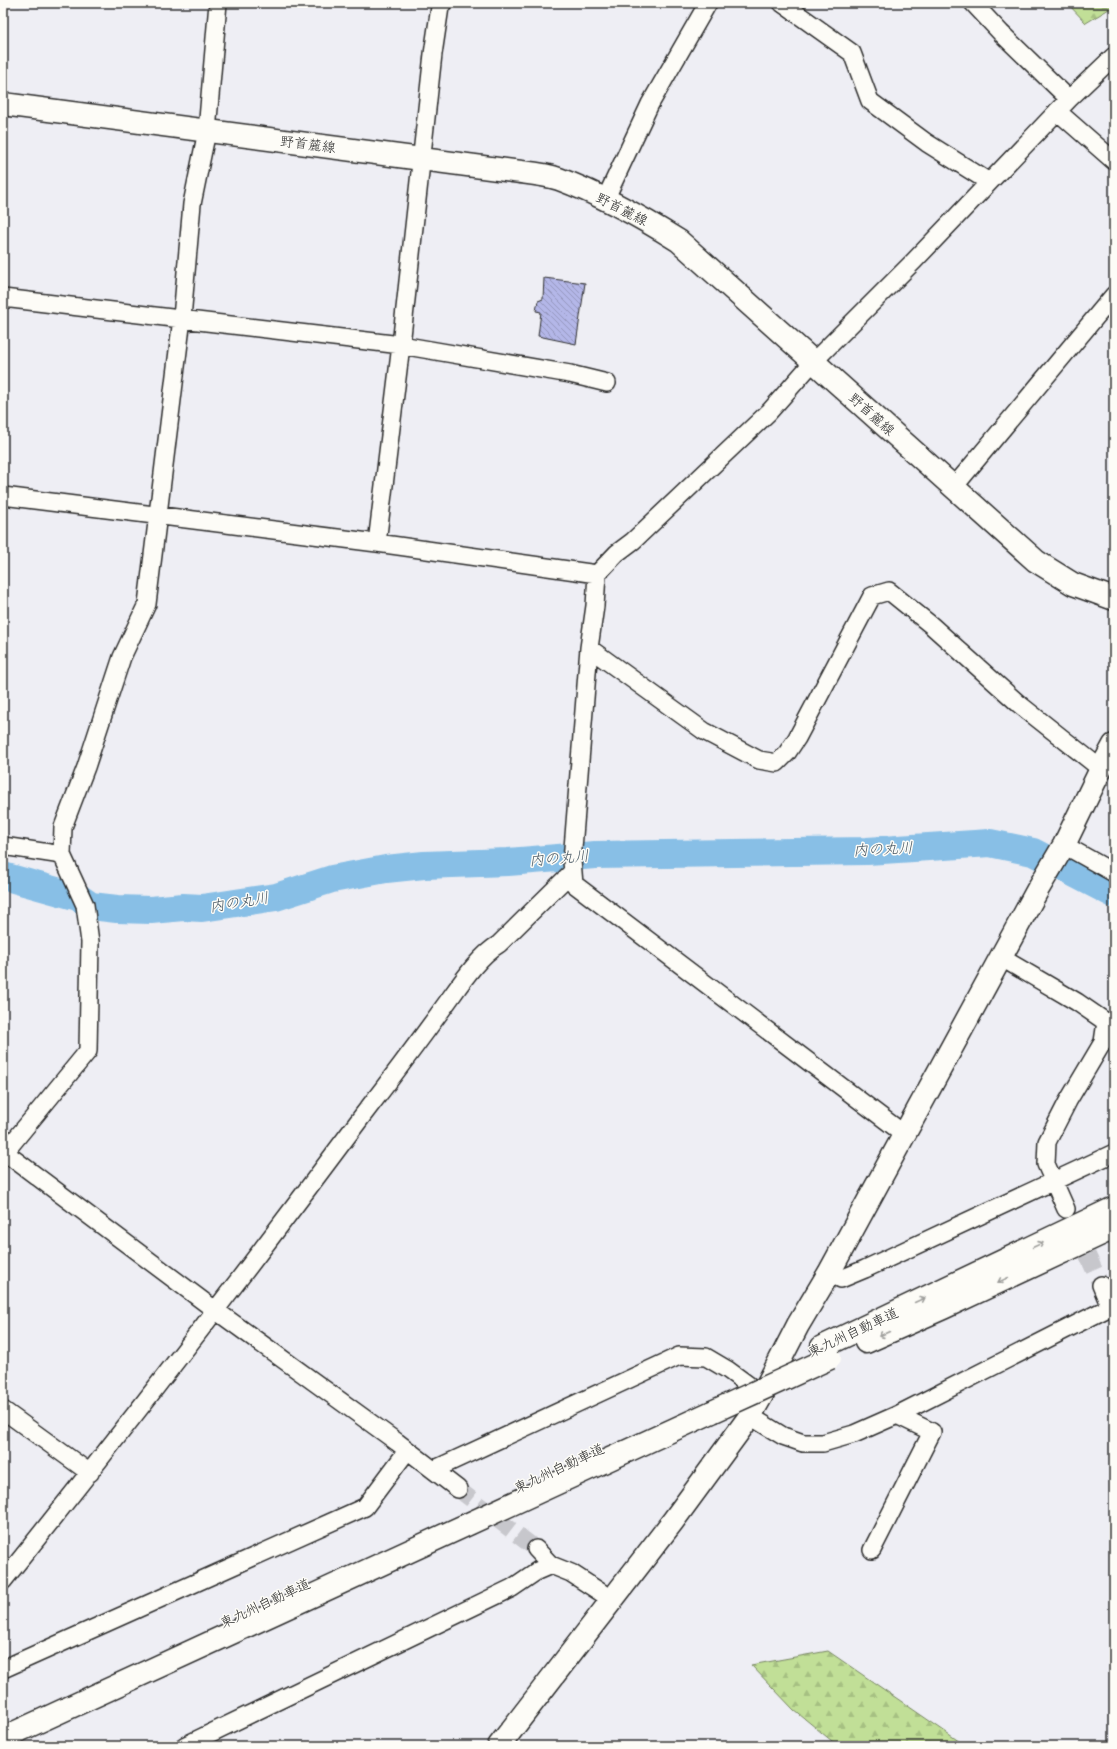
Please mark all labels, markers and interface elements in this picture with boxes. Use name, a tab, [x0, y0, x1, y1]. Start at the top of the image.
street label: 野首麓線	[279, 133, 337, 157]
street label: 野首麓線	[593, 189, 651, 231]
street label: 野首麓線	[845, 389, 898, 440]
water label: 内の丸川	[853, 838, 914, 862]
water label: 内の丸川	[528, 846, 590, 872]
water label: 内の丸川	[208, 888, 270, 918]
one-way arrow	[1031, 1241, 1043, 1248]
one-way arrow	[997, 1277, 1009, 1284]
one-way arrow	[914, 1296, 926, 1303]
street label: 東九州自動車道	[805, 1304, 902, 1362]
one-way arrow	[879, 1331, 891, 1338]
street label: 東九州自動車道	[511, 1440, 608, 1498]
street label: 東九州自動車道	[217, 1575, 314, 1633]

